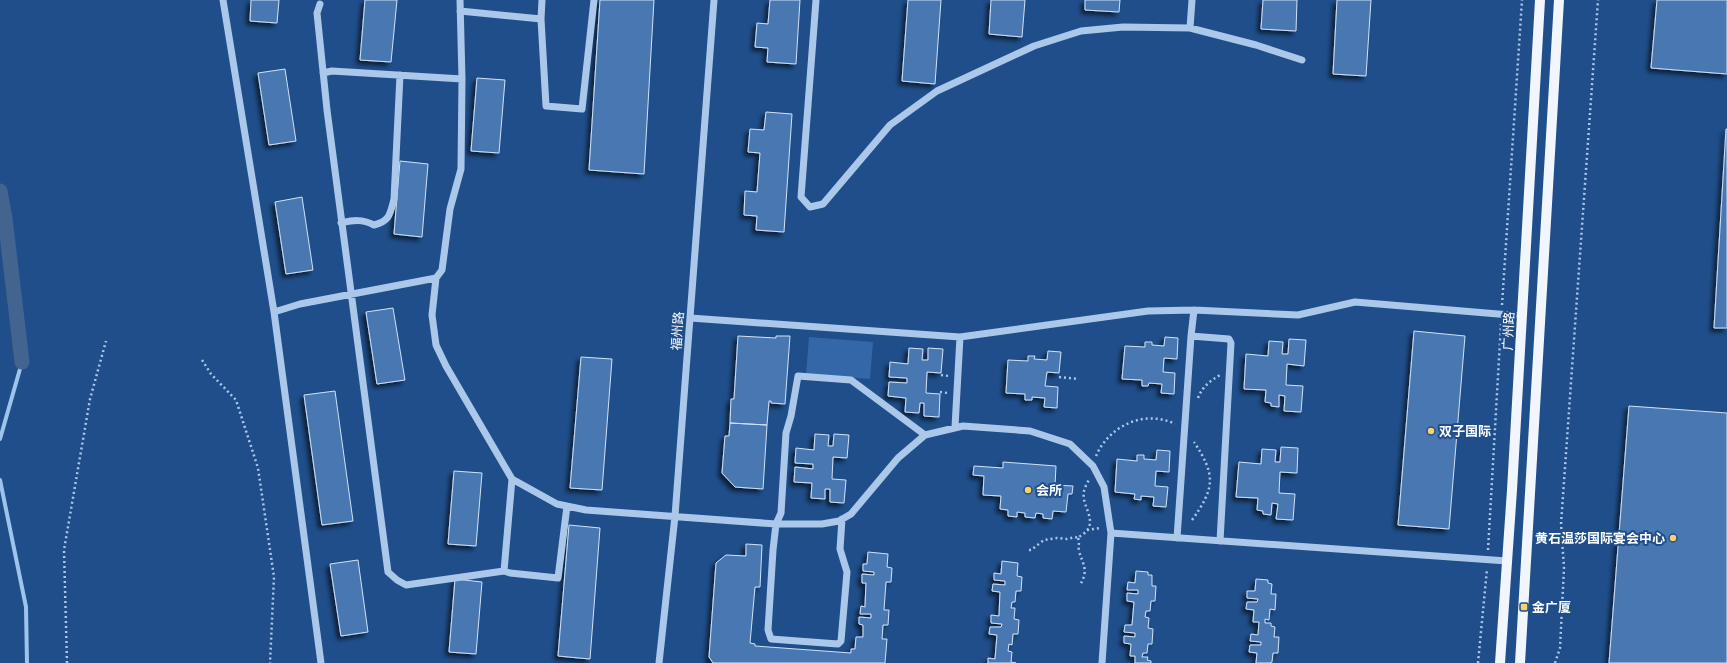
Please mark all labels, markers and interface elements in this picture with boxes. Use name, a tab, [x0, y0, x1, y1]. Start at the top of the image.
street label: 福州路	[668, 311, 686, 351]
street label: 广州路	[1499, 311, 1517, 351]
place label: 双子国际	[1439, 423, 1491, 439]
marker: 双子国际	[1426, 426, 1436, 436]
place label: 会所	[1036, 482, 1062, 498]
marker: 会所	[1023, 485, 1033, 495]
place label: 黄石温莎国际宴会中心	[1535, 530, 1665, 546]
marker: 黄石温莎国际宴会中心	[1668, 533, 1678, 543]
place label: 金广厦	[1532, 599, 1571, 615]
marker: 金广厦	[1519, 602, 1529, 612]

